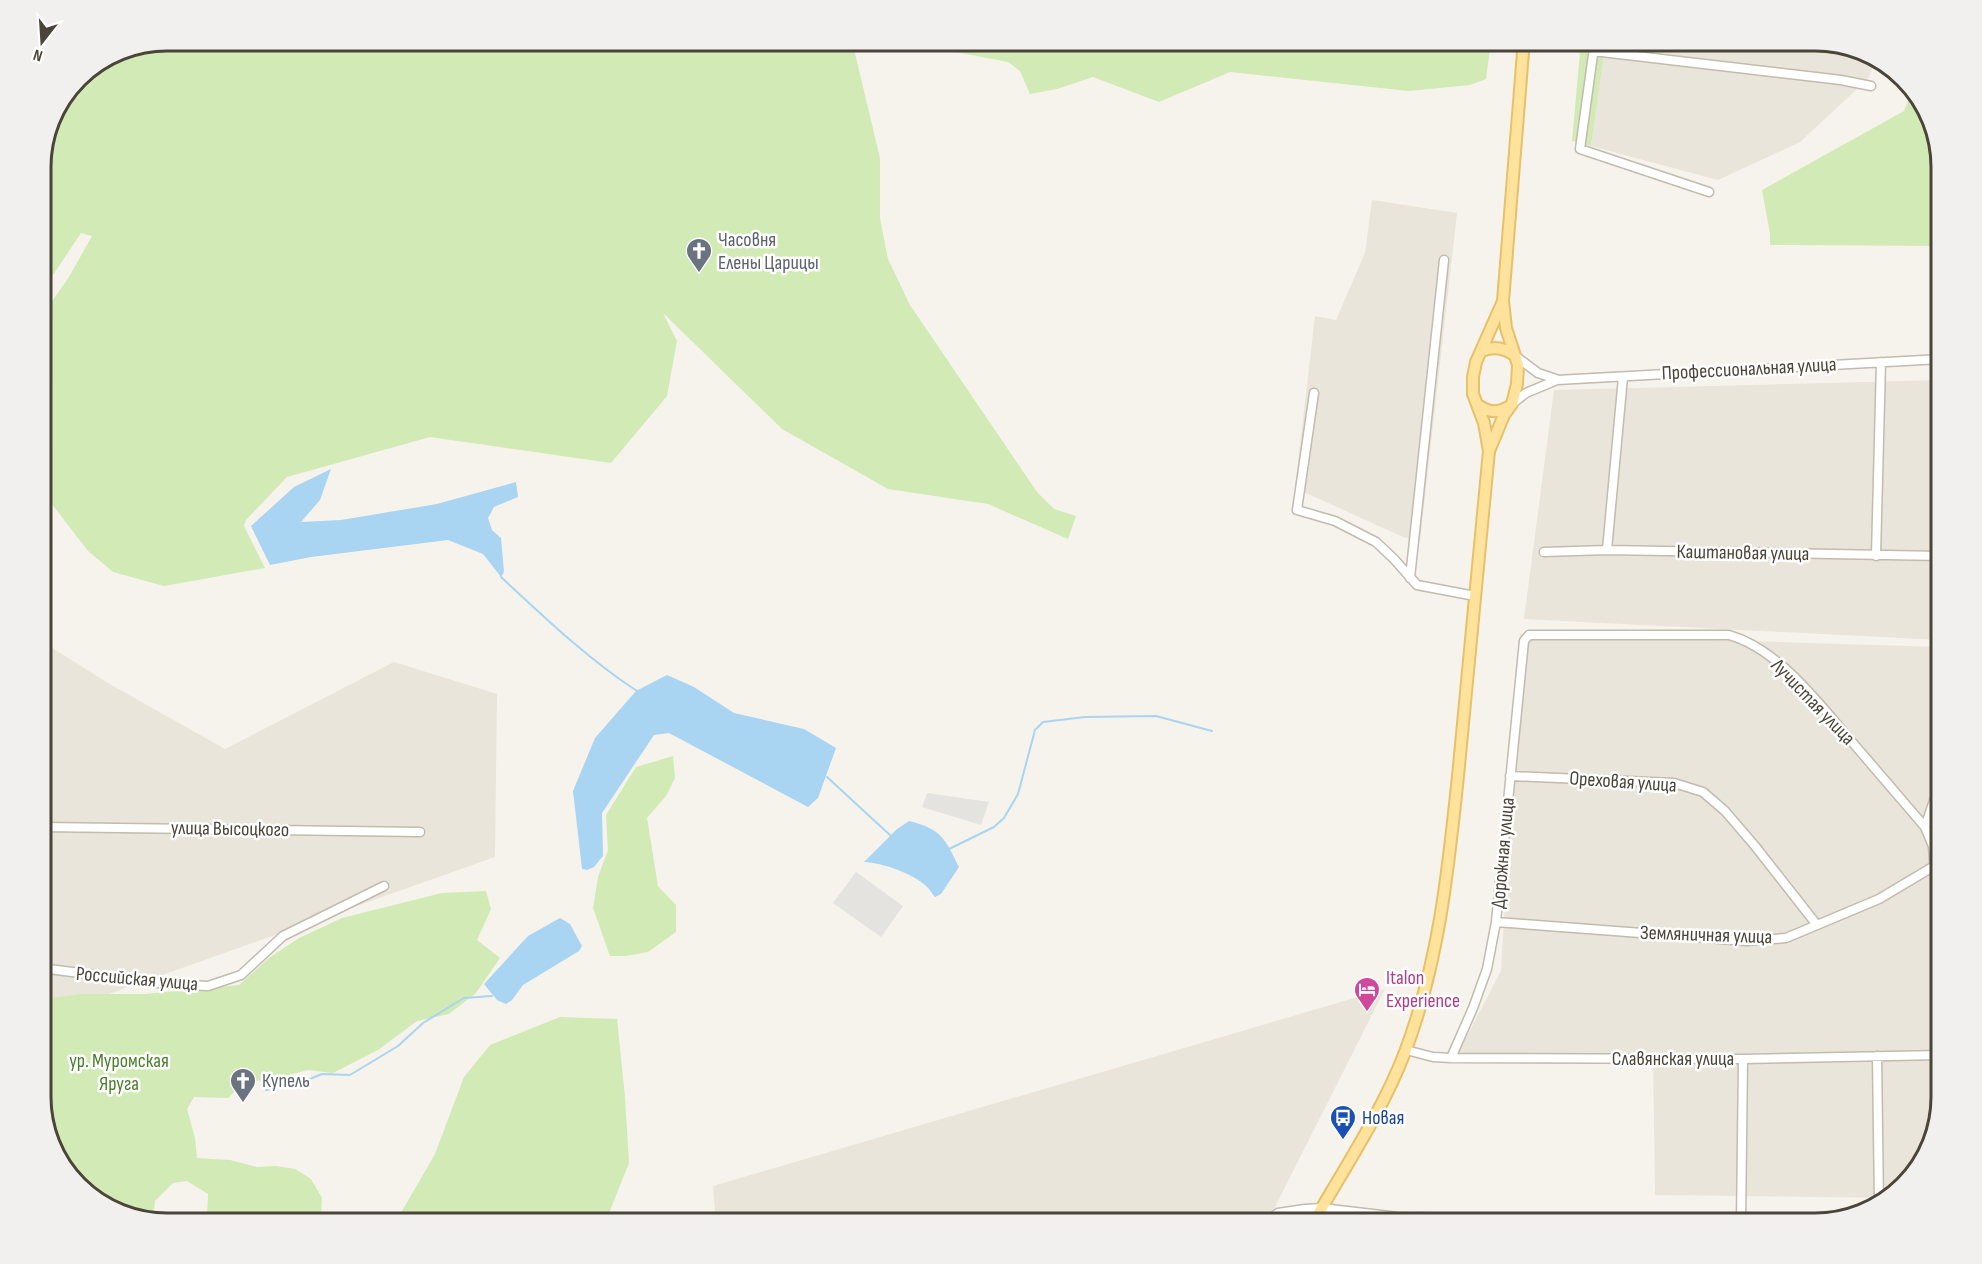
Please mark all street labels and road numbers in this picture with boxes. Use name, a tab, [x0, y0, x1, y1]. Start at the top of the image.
street label: Профессиональная улица	[1661, 352, 1837, 386]
street label: Каштановая улица	[1677, 540, 1809, 566]
street label: Лучистая улица	[1765, 653, 1860, 750]
street label: Ореховая улица	[1569, 766, 1677, 798]
street label: Дорожная улица	[1486, 797, 1520, 909]
street label: улица Высоцкого	[171, 816, 289, 842]
street label: Земляничная улица	[1639, 921, 1773, 949]
street label: Российская улица	[75, 962, 199, 996]
street label: Славянская улица	[1612, 1047, 1734, 1071]

